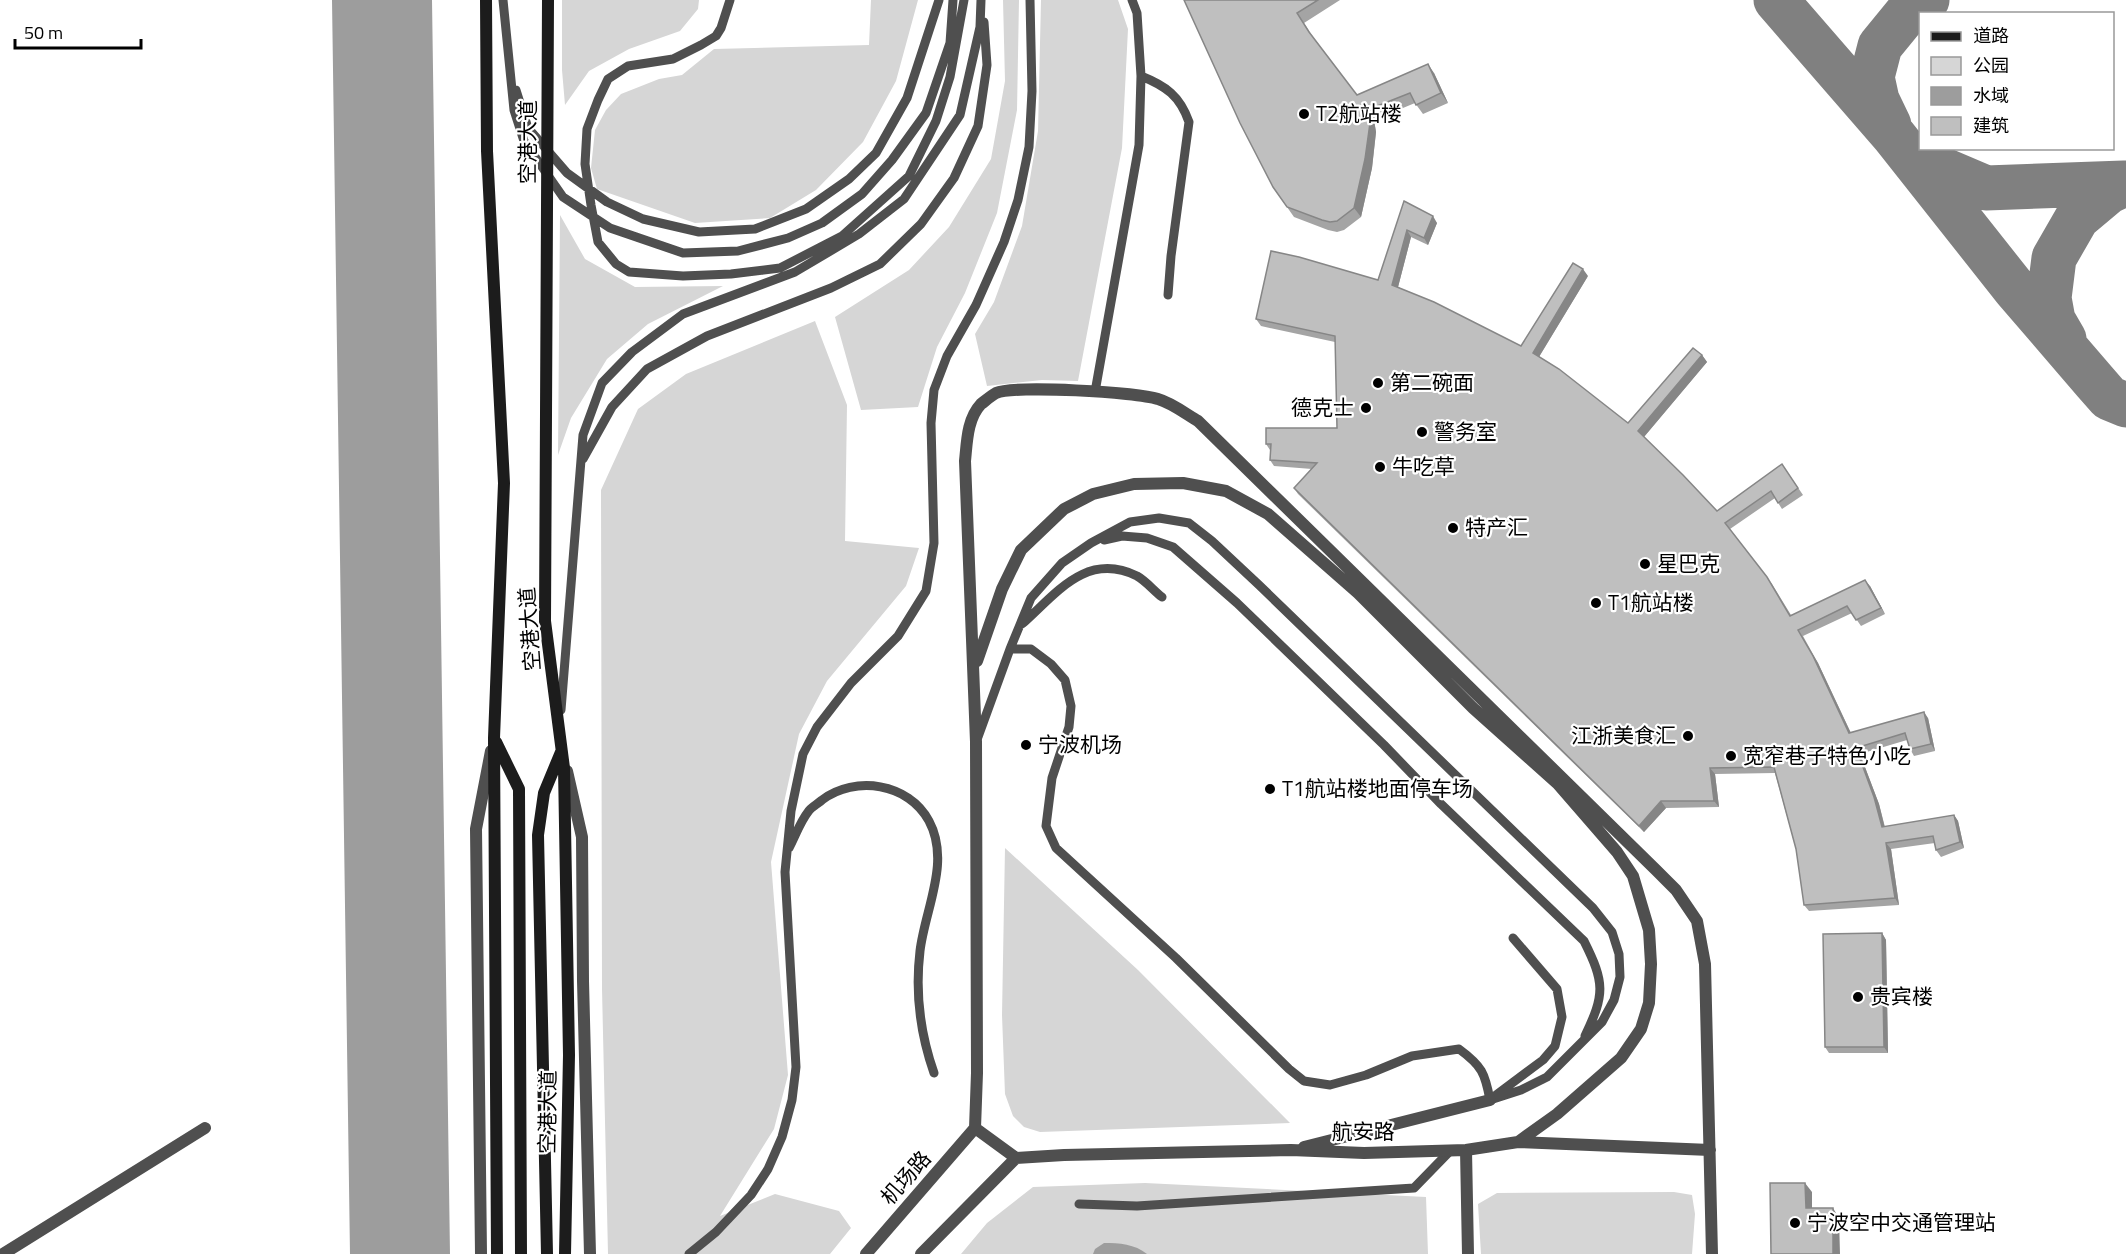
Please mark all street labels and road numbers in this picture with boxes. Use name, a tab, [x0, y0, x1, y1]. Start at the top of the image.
street label: 空港大道	[511, 100, 543, 184]
street label: 空港大道	[510, 586, 548, 672]
street label: 空港大道	[530, 1070, 564, 1154]
street label: 航安路	[1332, 1115, 1395, 1147]
street label: 机场路	[873, 1143, 938, 1212]

